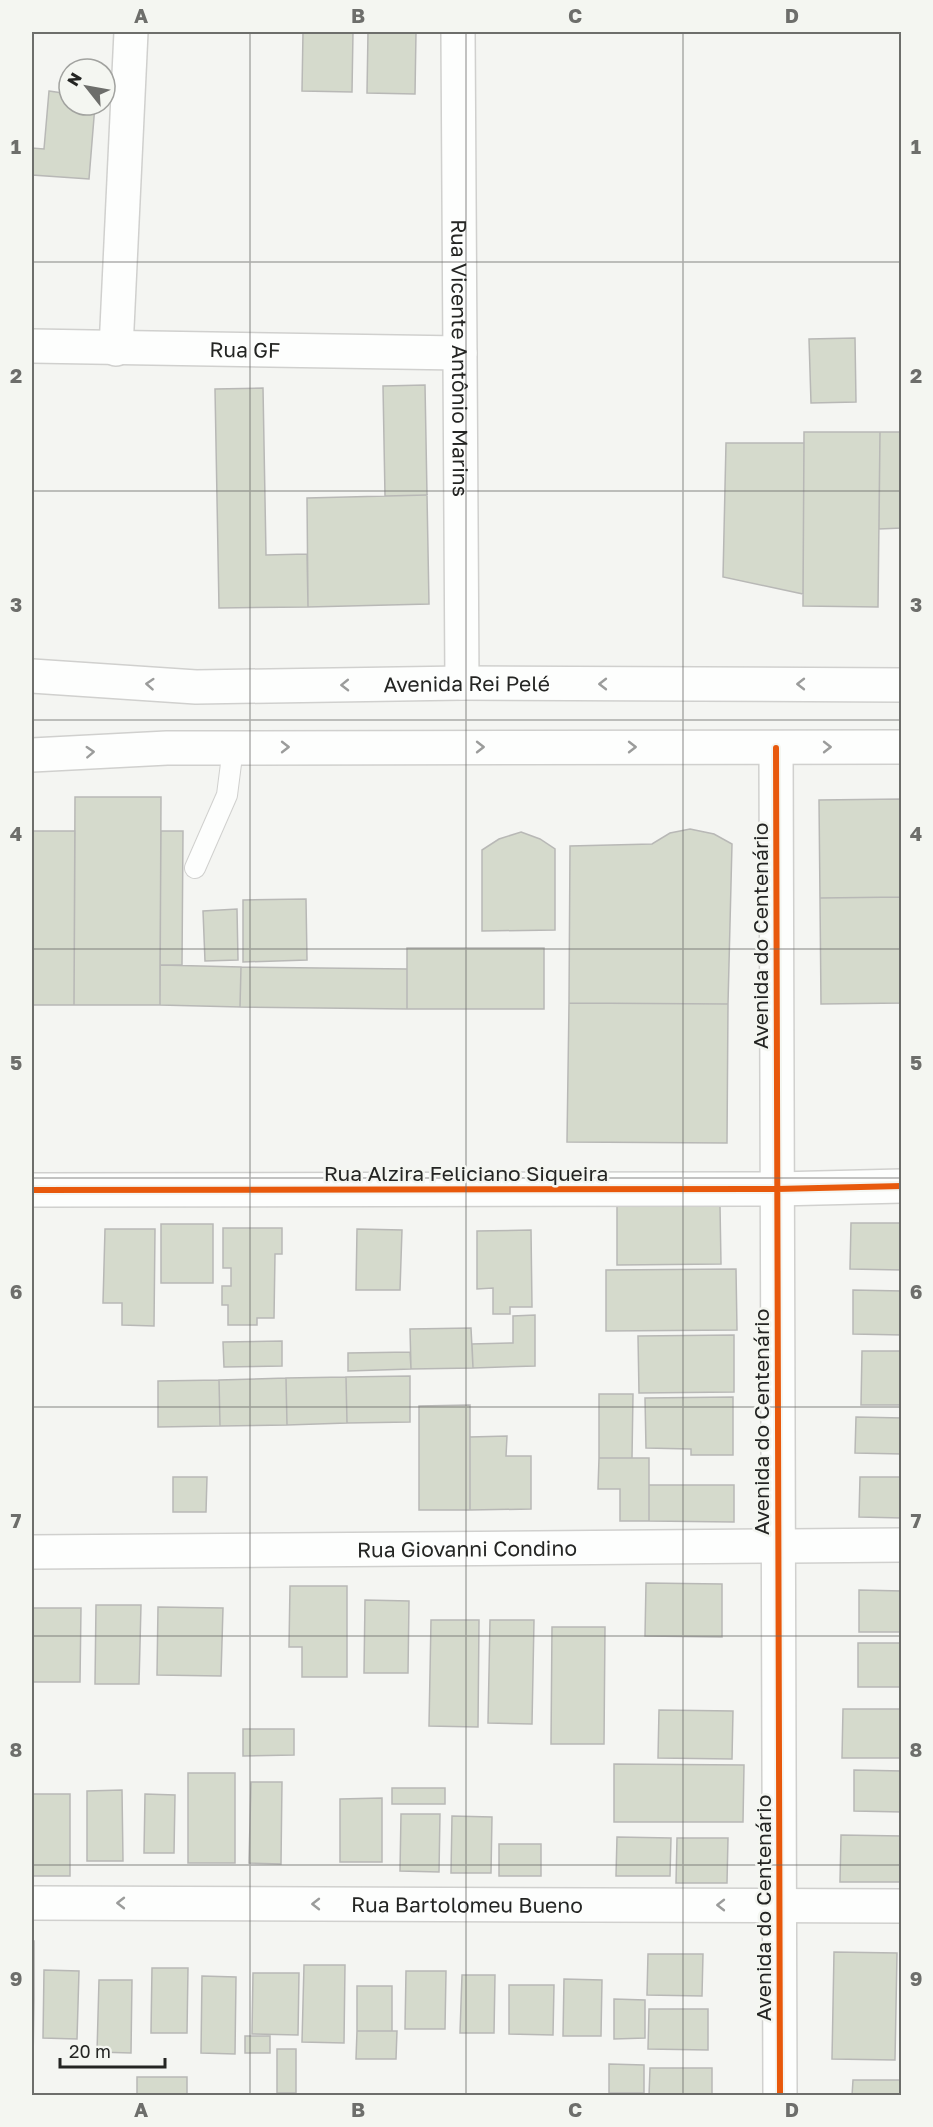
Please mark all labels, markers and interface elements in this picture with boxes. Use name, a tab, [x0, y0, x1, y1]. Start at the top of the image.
text: A	[134, 3, 148, 27]
text: B	[351, 3, 365, 27]
text: C	[568, 3, 582, 27]
text: D	[785, 3, 799, 27]
north arrow	[57, 57, 117, 117]
text: N	[62, 69, 86, 90]
text: 1	[11, 134, 21, 158]
text: 1	[911, 134, 921, 158]
street label: Rua Vicente Antônio Marins	[446, 219, 474, 497]
street label: Rua GF	[209, 336, 281, 363]
text: 2	[10, 363, 22, 387]
text: 2	[910, 363, 922, 387]
text: 3	[10, 592, 22, 616]
text: 3	[910, 592, 922, 616]
street label: Avenida Rei Pelé	[383, 670, 550, 697]
one-way arrow	[145, 678, 154, 691]
one-way arrow	[598, 678, 607, 690]
one-way arrow	[797, 678, 806, 690]
one-way arrow	[340, 679, 349, 691]
one-way arrow	[280, 741, 289, 753]
one-way arrow	[475, 741, 484, 753]
one-way arrow	[628, 741, 637, 753]
one-way arrow	[823, 741, 832, 753]
one-way arrow	[85, 745, 94, 758]
text: 4	[10, 821, 22, 845]
text: 4	[910, 821, 922, 845]
street label: Avenida do Centenário	[747, 823, 773, 1049]
text: 5	[10, 1050, 22, 1074]
text: 5	[910, 1050, 922, 1074]
street label: Rua Alzira Feliciano Siqueira	[324, 1160, 608, 1186]
text: 6	[10, 1279, 22, 1303]
text: 6	[910, 1279, 922, 1303]
street label: Avenida do Centenário	[748, 1309, 774, 1535]
text: 7	[11, 1508, 22, 1532]
text: 7	[911, 1508, 922, 1532]
street label: Rua Giovanni Condino	[357, 1535, 577, 1562]
text: 8	[10, 1737, 22, 1761]
text: 8	[910, 1737, 922, 1761]
street label: Avenida do Centenário	[750, 1795, 776, 2021]
street label: Rua Bartolomeu Bueno	[351, 1891, 583, 1918]
one-way arrow	[116, 1897, 125, 1909]
one-way arrow	[311, 1898, 320, 1910]
one-way arrow	[716, 1899, 725, 1911]
text: 9	[10, 1966, 22, 1990]
text: 9	[910, 1966, 922, 1990]
scale bar	[60, 2031, 165, 2069]
text: 20 m	[69, 2040, 111, 2062]
text: A	[134, 2097, 148, 2121]
text: B	[351, 2097, 365, 2121]
text: C	[568, 2097, 582, 2121]
text: D	[785, 2097, 799, 2121]

